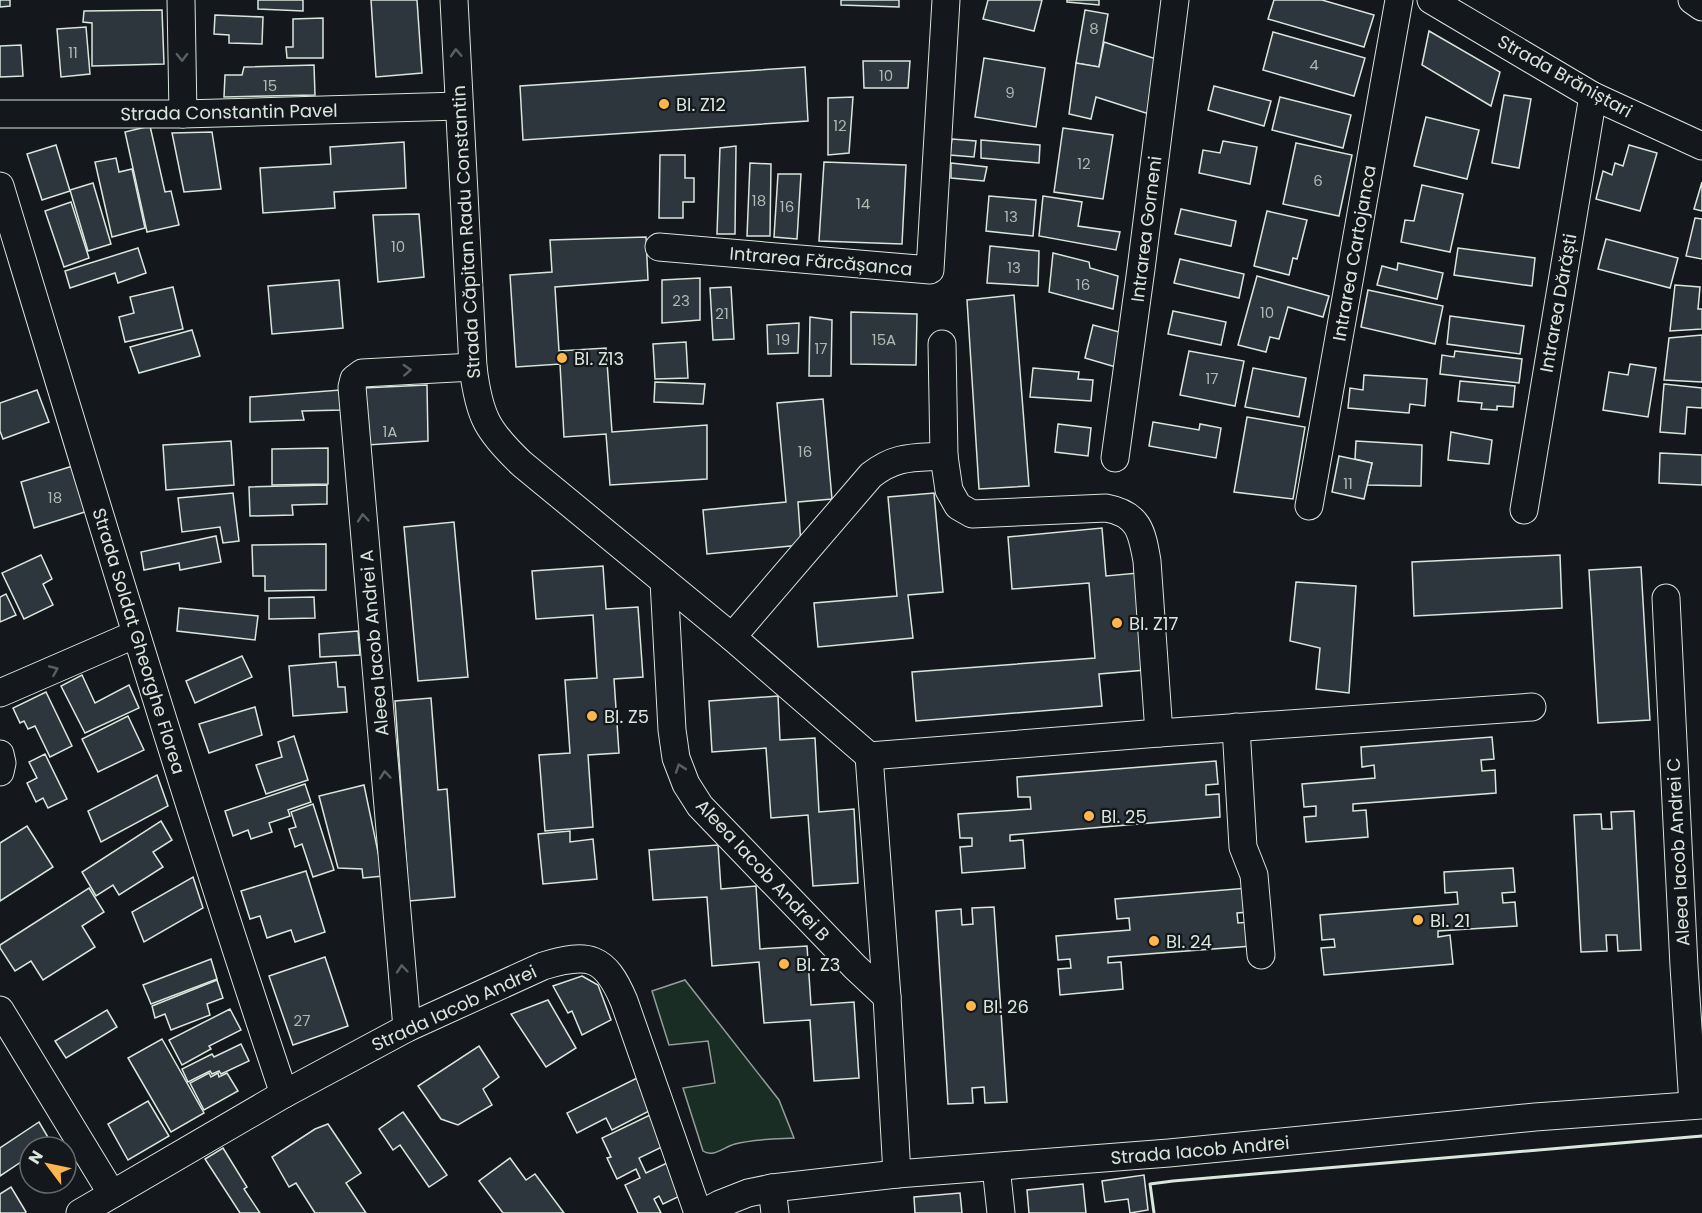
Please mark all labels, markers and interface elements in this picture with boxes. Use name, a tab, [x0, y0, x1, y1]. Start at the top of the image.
house number: 8	[1089, 18, 1099, 39]
street label: Strada Brăniștari	[1493, 29, 1637, 123]
house number: 11	[68, 42, 78, 63]
one-way arrow	[450, 49, 463, 58]
one-way arrow	[176, 53, 188, 62]
house number: 4	[1309, 54, 1319, 75]
house number: 10	[879, 65, 893, 86]
house number: 15	[263, 75, 277, 96]
house number: 9	[1005, 82, 1015, 103]
street label: Strada Căpitan Radu Constantin	[446, 85, 486, 379]
place label: Bl. Z12	[676, 92, 726, 117]
marker: Bl. Z12	[657, 97, 671, 111]
street label: Strada Constantin Pavel	[120, 98, 338, 126]
house number: 12	[833, 115, 847, 136]
house number: 12	[1077, 153, 1091, 174]
street label: Intrarea Gorneni	[1125, 154, 1167, 304]
street label: Intrarea Cartojanca	[1326, 163, 1382, 343]
house number: 6	[1313, 170, 1323, 191]
house number: 18	[752, 190, 766, 211]
house number: 14	[856, 193, 870, 214]
house number: 16	[780, 196, 794, 217]
house number: 13	[1004, 206, 1018, 227]
street label: Intrarea Dărăști	[1534, 232, 1582, 374]
house number: 10	[391, 236, 405, 257]
street label: Intrarea Fărcășanca	[729, 241, 913, 281]
house number: 13	[1007, 257, 1021, 278]
house number: 16	[1076, 274, 1090, 295]
house number: 23	[672, 290, 690, 311]
house number: 10	[1260, 302, 1274, 323]
house number: 21	[715, 303, 729, 324]
house number: 19	[776, 329, 790, 350]
house number: 15A	[872, 329, 896, 350]
house number: 17	[815, 338, 828, 359]
place label: Bl. Z13	[574, 346, 624, 371]
marker: Bl. Z13	[555, 351, 569, 365]
one-way arrow	[402, 364, 411, 377]
house number: 17	[1206, 368, 1219, 389]
house number: 1A	[383, 421, 397, 442]
house number: 16	[798, 441, 812, 462]
house number: 11	[1343, 473, 1353, 494]
house number: 18	[48, 487, 62, 508]
street label: Strada Soldat Gheorghe Florea	[87, 505, 191, 777]
one-way arrow	[357, 513, 370, 523]
street label: Aleea Iacob Andrei A	[353, 549, 395, 737]
place label: Bl. Z17	[1129, 611, 1179, 636]
marker: Bl. Z17	[1110, 616, 1124, 630]
one-way arrow	[47, 665, 58, 677]
place label: Bl. Z5	[604, 704, 649, 729]
marker: Bl. Z5	[585, 709, 599, 723]
street label: Aleea Iacob Andrei C	[1661, 757, 1695, 947]
one-way arrow	[674, 763, 687, 773]
one-way arrow	[379, 771, 392, 780]
street label: Aleea Iacob Andrei B	[690, 794, 836, 946]
place label: Bl. 25	[1101, 804, 1147, 829]
marker: Bl. 25	[1082, 809, 1096, 823]
place label: Bl. 21	[1430, 908, 1470, 933]
marker: Bl. 21	[1411, 913, 1425, 927]
place label: Bl. 24	[1166, 929, 1212, 954]
marker: Bl. 24	[1147, 934, 1161, 948]
place label: Bl. Z3	[796, 952, 840, 977]
marker: Bl. Z3	[777, 957, 791, 971]
street label: Strada Iacob Andrei	[367, 959, 541, 1057]
one-way arrow	[396, 965, 409, 974]
place label: Bl. 26	[983, 994, 1029, 1019]
marker: Bl. 26	[964, 999, 978, 1013]
house number: 27	[294, 1010, 310, 1031]
street label: Strada Iacob Andrei	[1110, 1130, 1290, 1170]
north arrow	[18, 1135, 78, 1195]
text: N	[23, 1146, 49, 1169]

